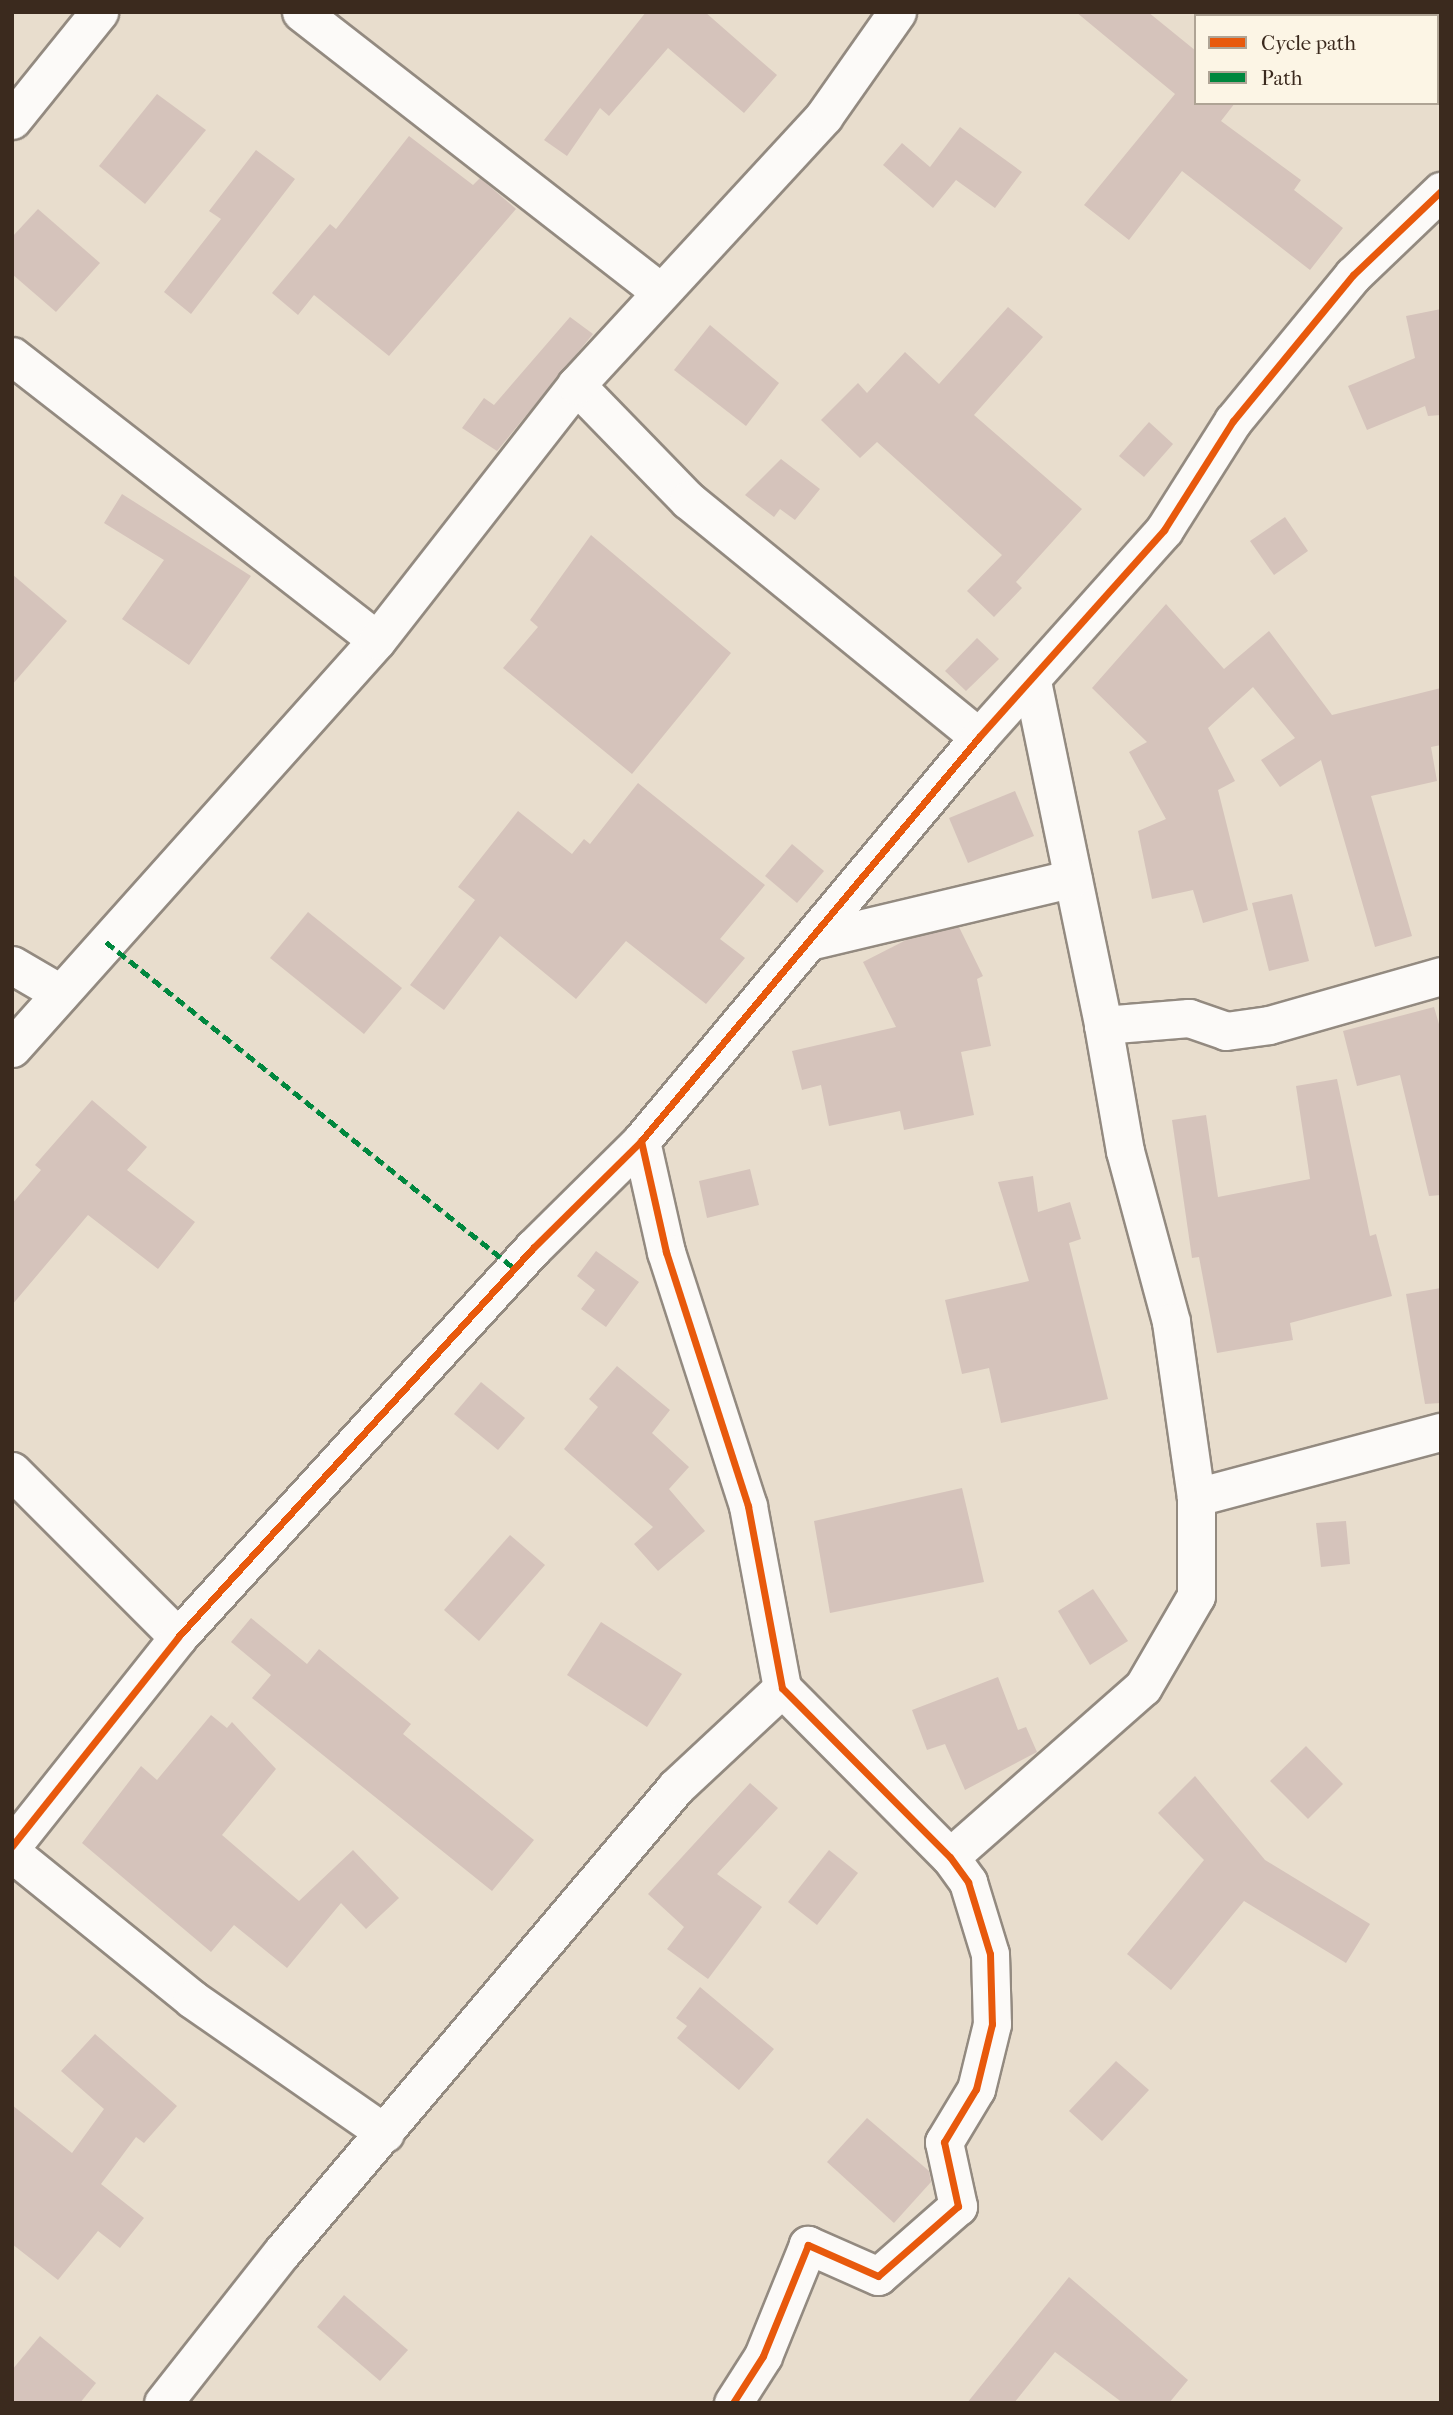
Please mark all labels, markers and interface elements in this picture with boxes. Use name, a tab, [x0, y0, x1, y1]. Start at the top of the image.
legend	[1194, 14, 1439, 105]
text: Cycle path	[1261, 31, 1356, 55]
text: Path	[1261, 66, 1302, 90]

